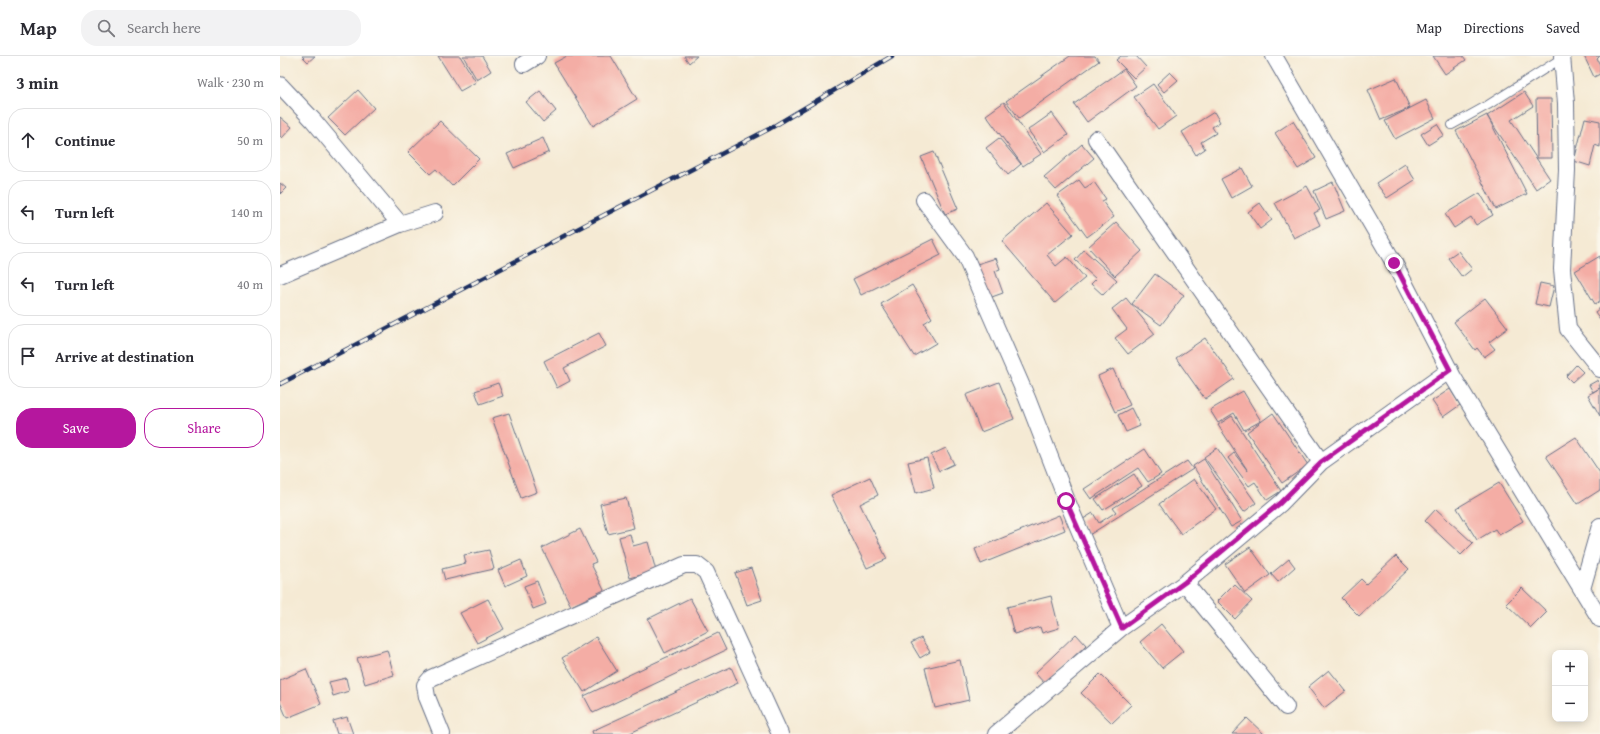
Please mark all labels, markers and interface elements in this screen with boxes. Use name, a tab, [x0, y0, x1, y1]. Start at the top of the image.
search box	[81, 10, 361, 46]
text: Map	[20, 14, 57, 42]
icon: search	[95, 17, 117, 39]
text: Search here	[127, 17, 201, 38]
text: Map	[1416, 18, 1442, 38]
text: Directions	[1464, 18, 1524, 38]
text: Saved	[1546, 18, 1580, 38]
text: 3 min	[16, 70, 58, 95]
text: Walk · 230 m	[197, 73, 264, 92]
icon: ahead	[17, 129, 39, 151]
text: Continue	[55, 130, 116, 151]
text: 50 m	[237, 131, 263, 150]
icon: left	[17, 201, 39, 223]
text: Turn left	[55, 202, 114, 223]
text: 140 m	[231, 203, 263, 222]
route end	[1385, 254, 1403, 272]
icon: left	[17, 273, 39, 295]
text: Turn left	[55, 274, 114, 295]
text: 40 m	[237, 275, 263, 294]
icon: arrive	[17, 345, 39, 367]
text: Arrive at destination	[55, 346, 194, 367]
button: Save	[16, 408, 136, 448]
button: Share	[144, 408, 264, 448]
route start	[1057, 492, 1075, 510]
map controls	[1552, 650, 1588, 722]
button: +	[1552, 650, 1588, 686]
button: −	[1552, 686, 1588, 722]

